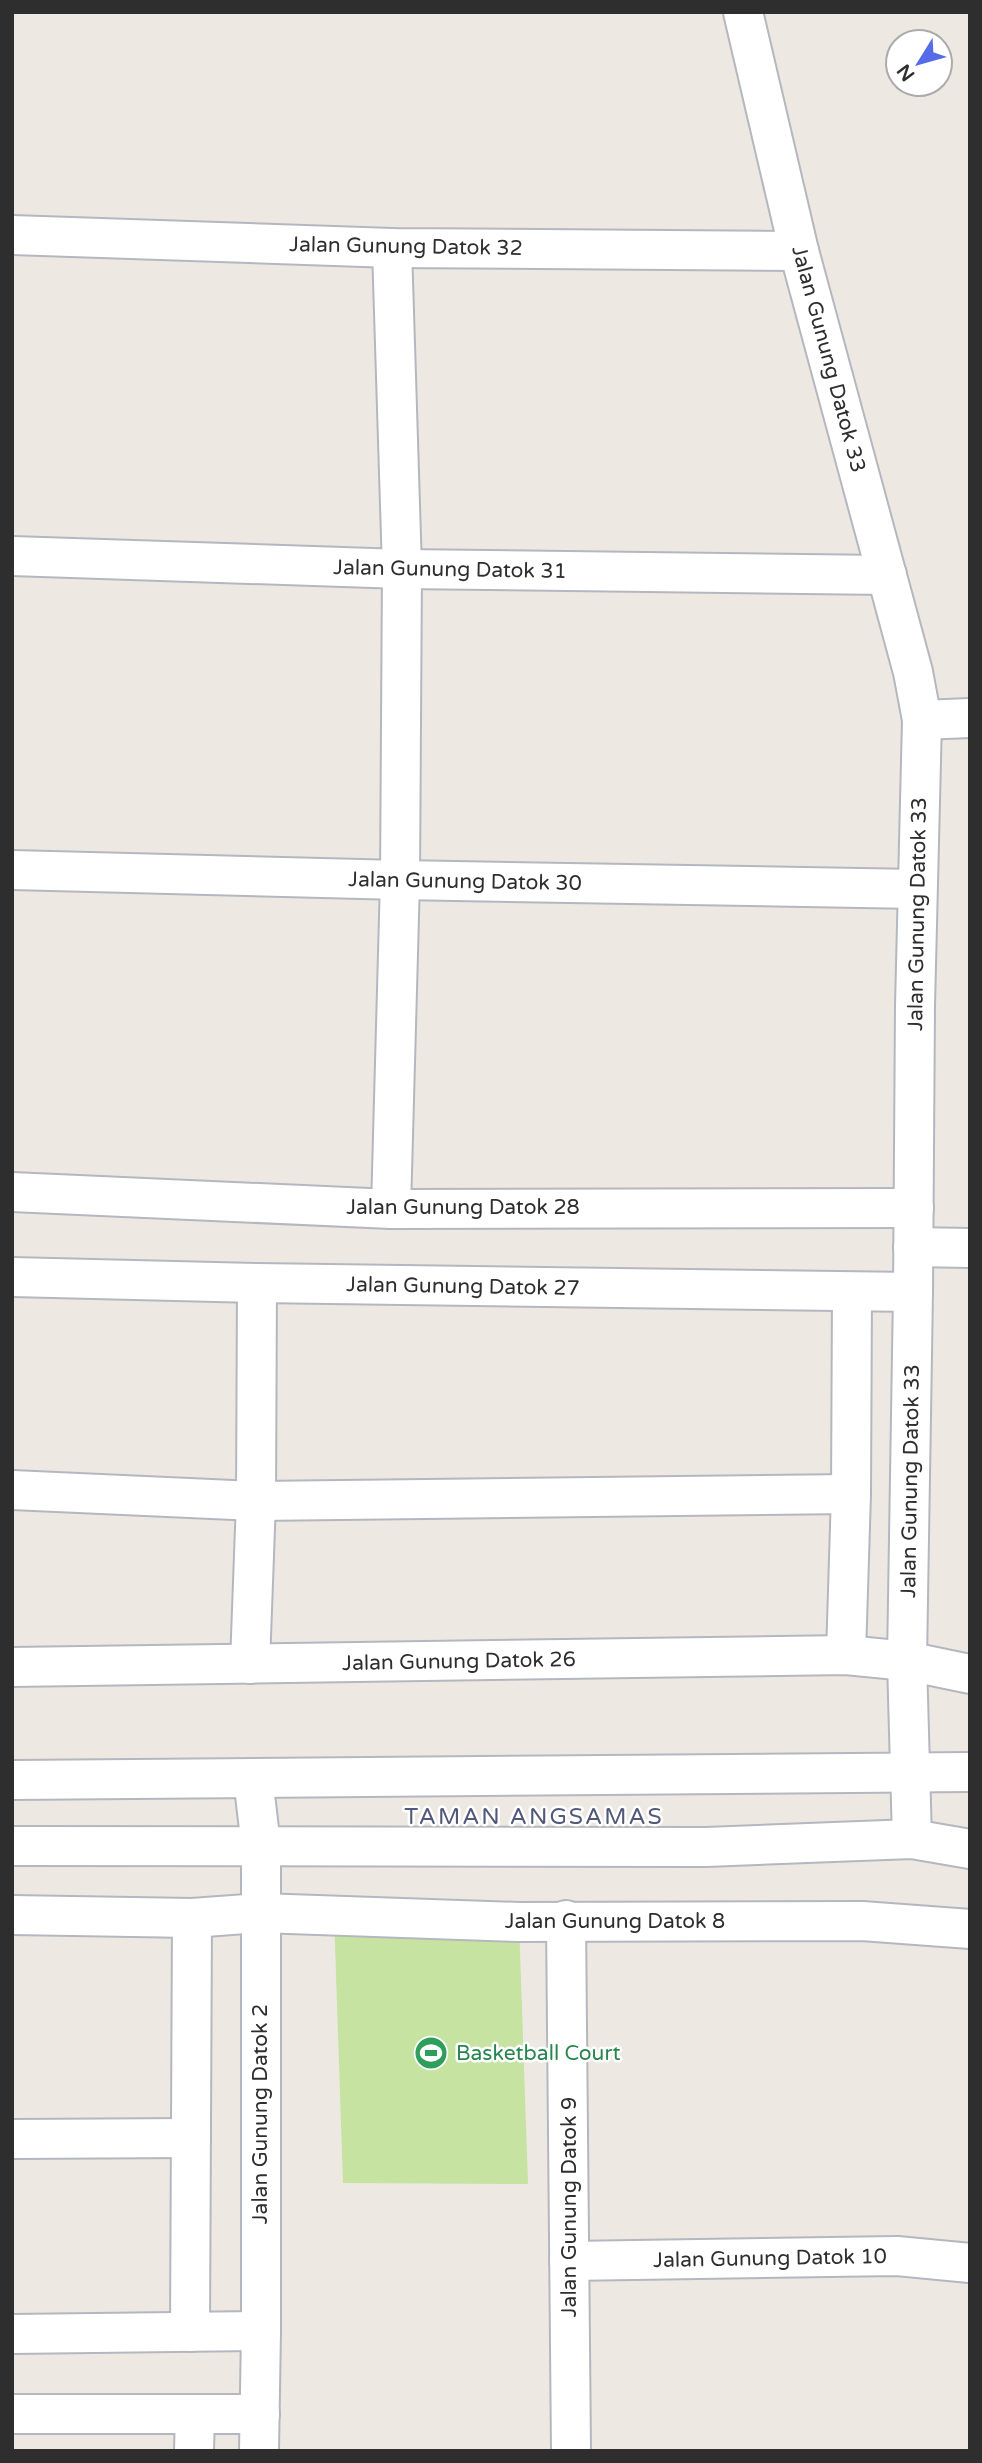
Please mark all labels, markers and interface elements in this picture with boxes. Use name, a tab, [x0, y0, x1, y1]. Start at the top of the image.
north arrow	[884, 28, 954, 98]
text: N	[893, 60, 920, 85]
street label: Jalan Gunung Datok 32	[289, 232, 523, 261]
street label: Jalan Gunung Datok 33	[786, 243, 871, 475]
street label: Jalan Gunung Datok 31	[333, 555, 567, 584]
street label: Jalan Gunung Datok 33	[903, 797, 932, 1031]
street label: Jalan Gunung Datok 30	[348, 867, 582, 896]
street label: Jalan Gunung Datok 28	[346, 1195, 580, 1220]
street label: Jalan Gunung Datok 27	[346, 1272, 580, 1301]
street label: Jalan Gunung Datok 33	[896, 1364, 925, 1598]
street label: Jalan Gunung Datok 26	[342, 1647, 576, 1676]
district label: TAMAN ANGSAMAS	[404, 1803, 664, 1831]
street label: Jalan Gunung Datok 8	[505, 1909, 725, 1934]
street label: Jalan Gunung Datok 2	[248, 2004, 273, 2224]
sports icon: Basketball Court	[412, 2034, 450, 2072]
place label: Basketball Court	[456, 2041, 620, 2066]
street label: Jalan Gunung Datok 9	[557, 2097, 582, 2317]
street label: Jalan Gunung Datok 10	[653, 2244, 887, 2273]

